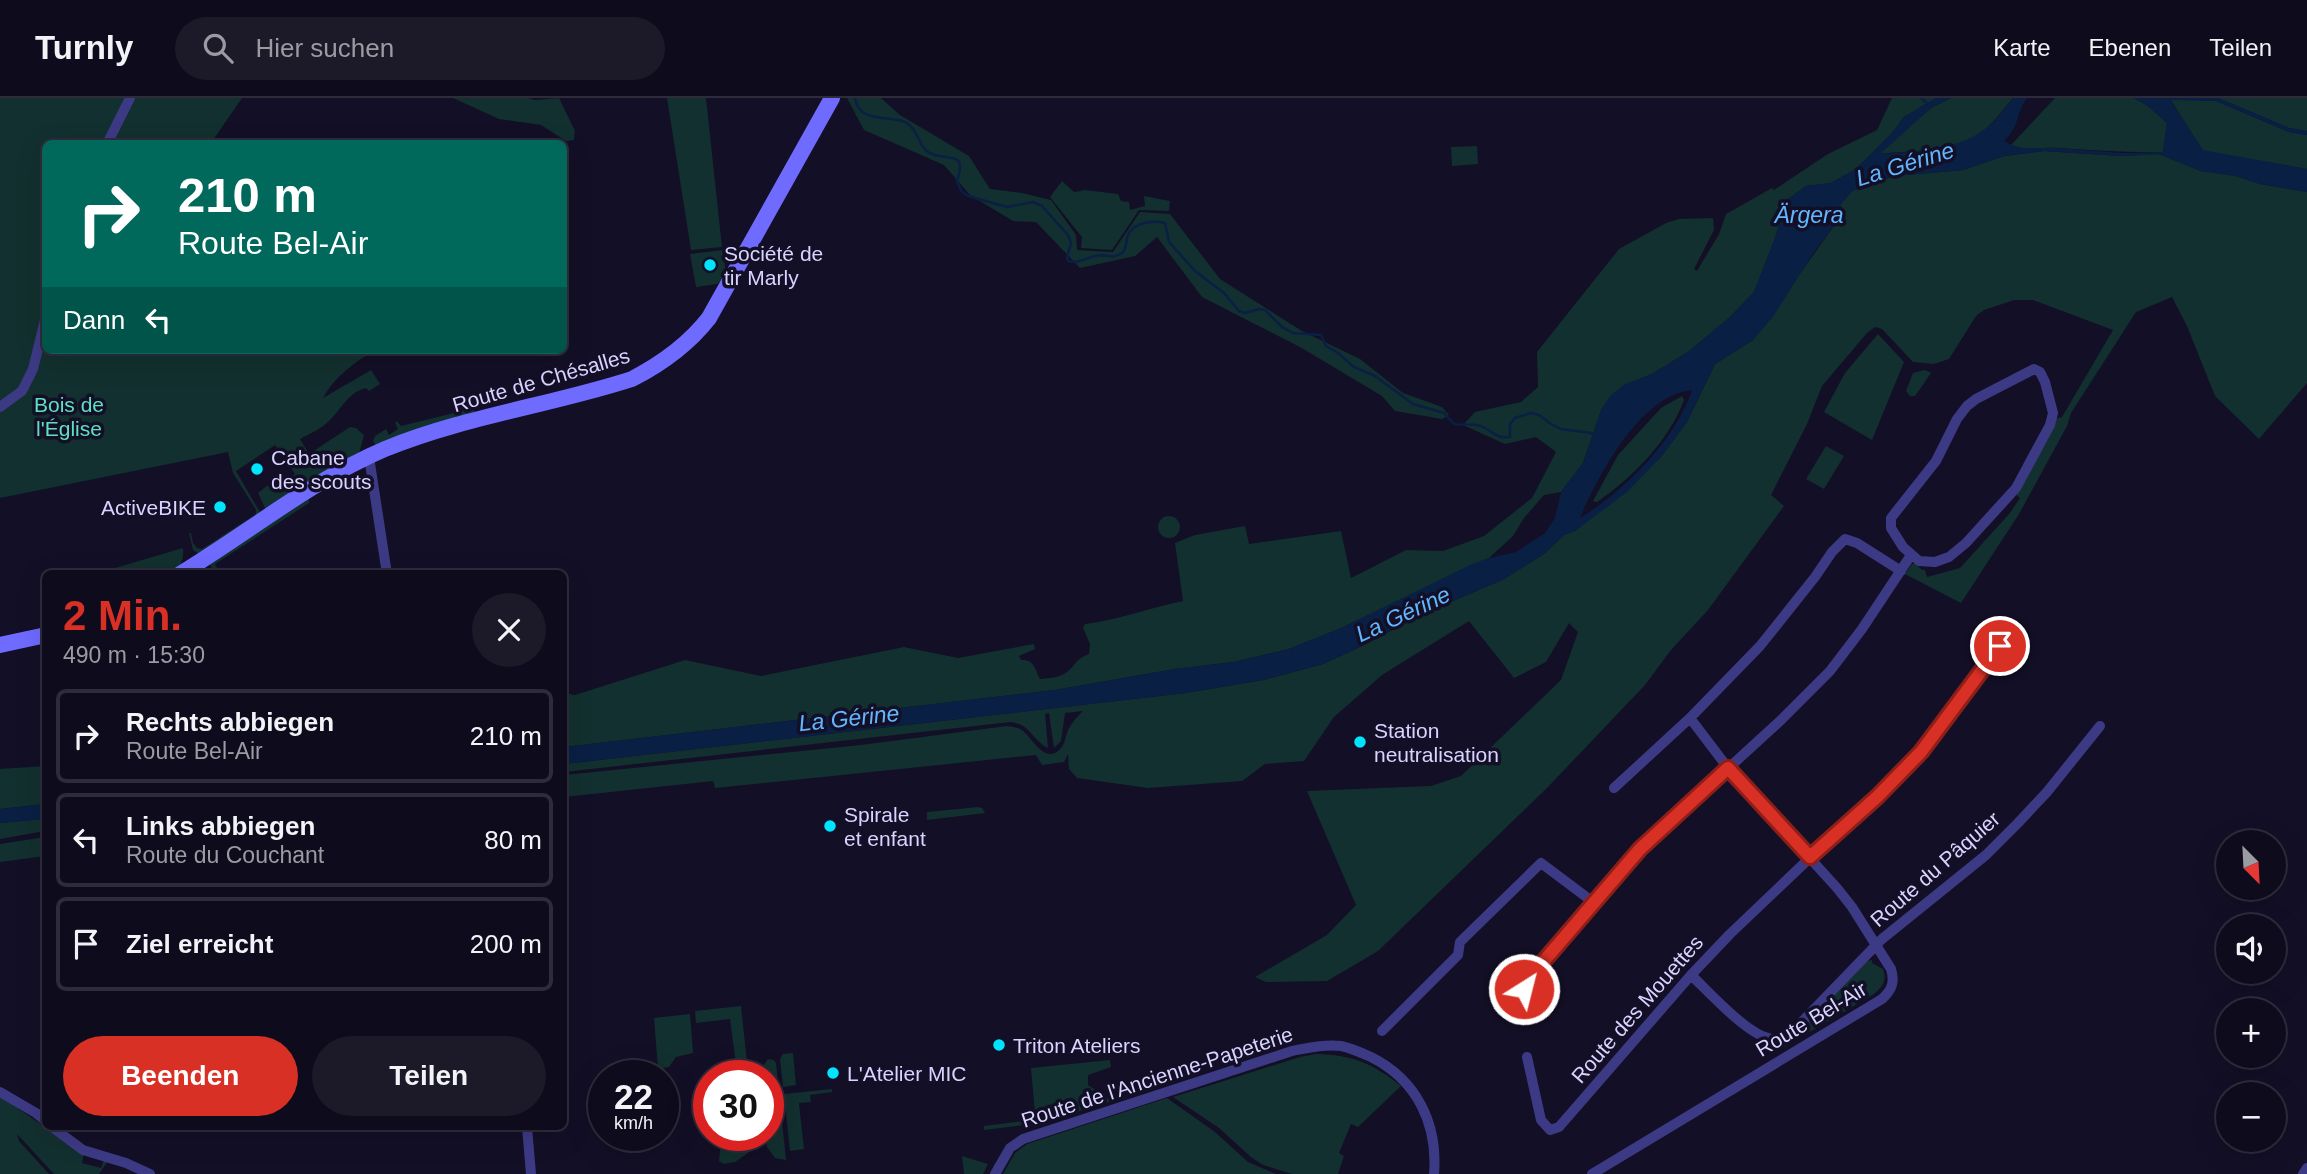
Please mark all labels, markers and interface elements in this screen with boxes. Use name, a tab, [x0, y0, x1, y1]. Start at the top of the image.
search box	[175, 17, 665, 80]
text: Turnly	[35, 29, 133, 66]
icon: search	[199, 29, 237, 67]
text: Hier suchen	[255, 33, 394, 63]
text: Karte	[1993, 34, 2051, 61]
text: Ebenen	[2089, 34, 2171, 61]
text: Teilen	[2209, 34, 2272, 61]
water label: La Gérine	[1853, 137, 1957, 191]
icon: right	[63, 168, 154, 259]
text: 210 m	[178, 168, 317, 222]
water label: Ärgera	[1773, 202, 1844, 228]
text: Route Bel-Air	[178, 225, 368, 261]
place label: Société de tir Marly	[724, 242, 823, 289]
marker: Société de tir Marly	[702, 257, 718, 273]
icon: left	[139, 301, 177, 339]
text: Dann	[63, 305, 125, 335]
street label: Route de Chésalles	[450, 344, 632, 416]
park label: Bois de l'Église	[34, 393, 104, 440]
place label: Cabane des scouts	[271, 446, 371, 493]
marker: Cabane des scouts	[249, 461, 265, 477]
place label: ActiveBIKE	[101, 496, 206, 519]
marker: ActiveBIKE	[212, 499, 228, 515]
water label: La Gérine	[1352, 581, 1454, 647]
text: 2 Min.	[63, 592, 182, 639]
button: close	[472, 593, 546, 667]
pin	[1970, 616, 2030, 676]
icon: arrive	[1981, 627, 2019, 665]
text: 490 m · 15:30	[63, 642, 205, 668]
water label: La Gérine	[797, 700, 901, 736]
text: Rechts abbiegen	[126, 707, 334, 737]
icon: right	[67, 717, 105, 755]
place label: Station neutralisation	[1374, 719, 1499, 766]
text: 210 m	[470, 721, 542, 751]
marker: Station neutralisation	[1352, 734, 1368, 750]
text: Route Bel-Air	[126, 738, 263, 764]
place label: Spirale et enfant	[844, 803, 926, 850]
street label: Route du Pâquier	[1866, 807, 2004, 931]
text: Links abbiegen	[126, 811, 315, 841]
marker: Spirale et enfant	[822, 818, 838, 834]
icon: left	[67, 821, 105, 859]
text: 80 m	[484, 825, 542, 855]
north arrow	[2216, 830, 2286, 900]
map controls	[2216, 830, 2286, 1152]
text: Route du Couchant	[126, 842, 324, 868]
button: sound	[2216, 914, 2286, 984]
icon: arrive	[67, 925, 105, 963]
text: Ziel erreicht	[126, 929, 273, 959]
text: 200 m	[470, 929, 542, 959]
street label: Route des Mouettes	[1567, 931, 1707, 1087]
position arrow	[1487, 952, 1561, 1026]
street label: Route Bel-Air	[1752, 977, 1870, 1061]
button: +	[2216, 998, 2286, 1068]
street label: Route de l'Ancienne-Papeterie	[1018, 1022, 1296, 1132]
place label: Triton Ateliers	[1013, 1034, 1141, 1057]
button: Beenden	[63, 1036, 298, 1116]
button: Teilen	[312, 1036, 546, 1116]
marker: Triton Ateliers	[991, 1037, 1007, 1053]
speed limit sign: 30	[693, 1060, 784, 1151]
place label: L'Atelier MIC	[847, 1062, 967, 1085]
marker: L'Atelier MIC	[825, 1065, 841, 1081]
text: 22	[614, 1077, 653, 1116]
button: −	[2216, 1082, 2286, 1152]
text: km/h	[614, 1113, 653, 1133]

